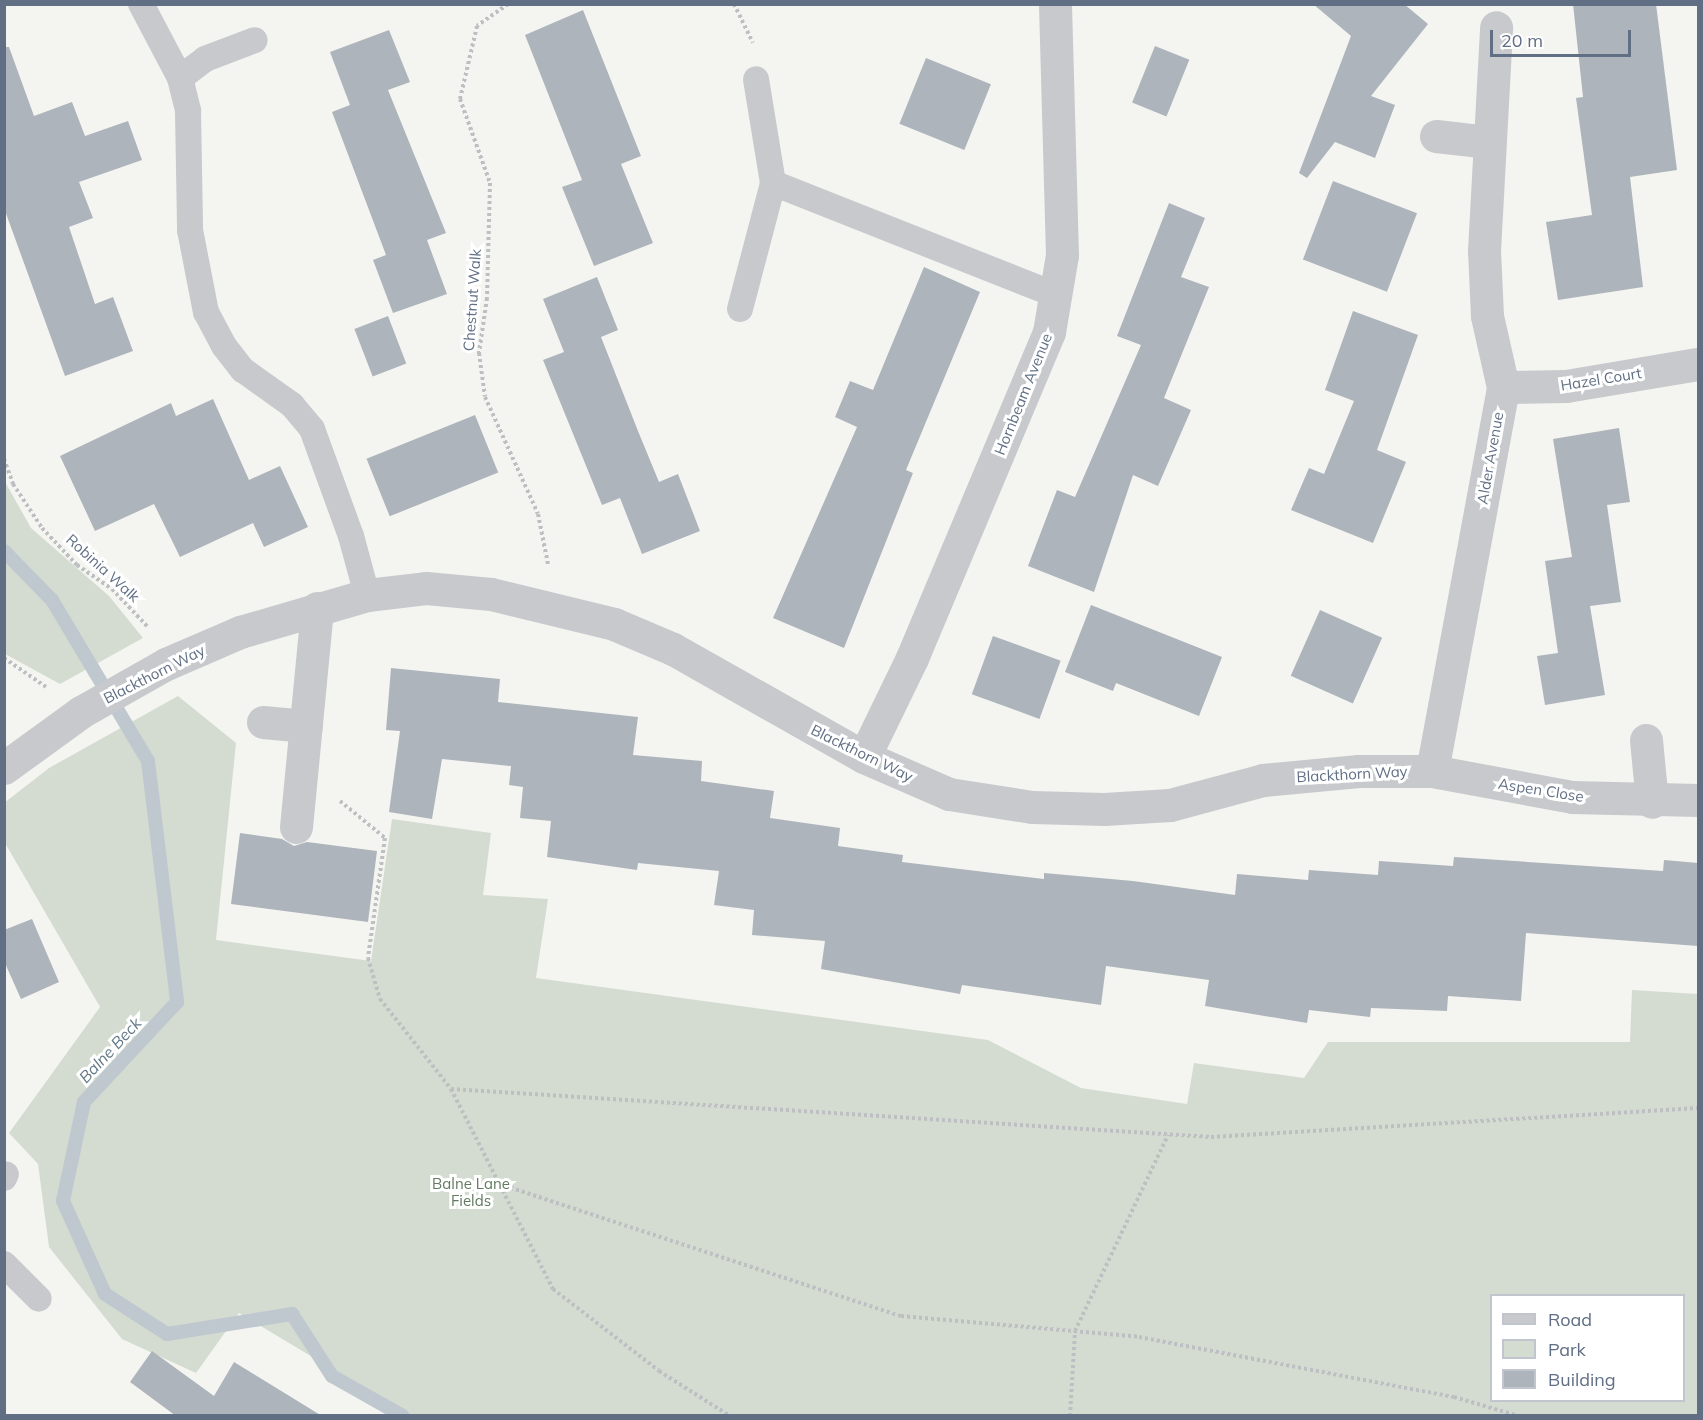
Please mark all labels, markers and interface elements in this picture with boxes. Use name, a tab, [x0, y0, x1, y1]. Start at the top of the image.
scale bar	[1493, 18, 1634, 56]
text: 20 m	[1501, 29, 1543, 52]
street label: Chestnut Walk	[459, 248, 485, 352]
street label: Hornbeam Avenue	[990, 330, 1056, 458]
street label: Hazel Court	[1559, 364, 1643, 394]
street label: Alder Avenue	[1473, 410, 1507, 506]
street label: Robinia Walk	[63, 530, 143, 606]
street label: Blackthorn Way	[100, 641, 208, 707]
street label: Blackthorn Way	[808, 721, 916, 785]
street label: Blackthorn Way	[1296, 762, 1408, 786]
street label: Aspen Close	[1497, 774, 1585, 806]
water label: Balne Beck	[75, 1013, 145, 1087]
park label: Balne Lane Fields	[432, 1174, 510, 1209]
legend	[1490, 1294, 1685, 1402]
text: Road	[1548, 1308, 1592, 1331]
text: Park	[1548, 1338, 1586, 1361]
text: Building	[1548, 1368, 1616, 1391]

